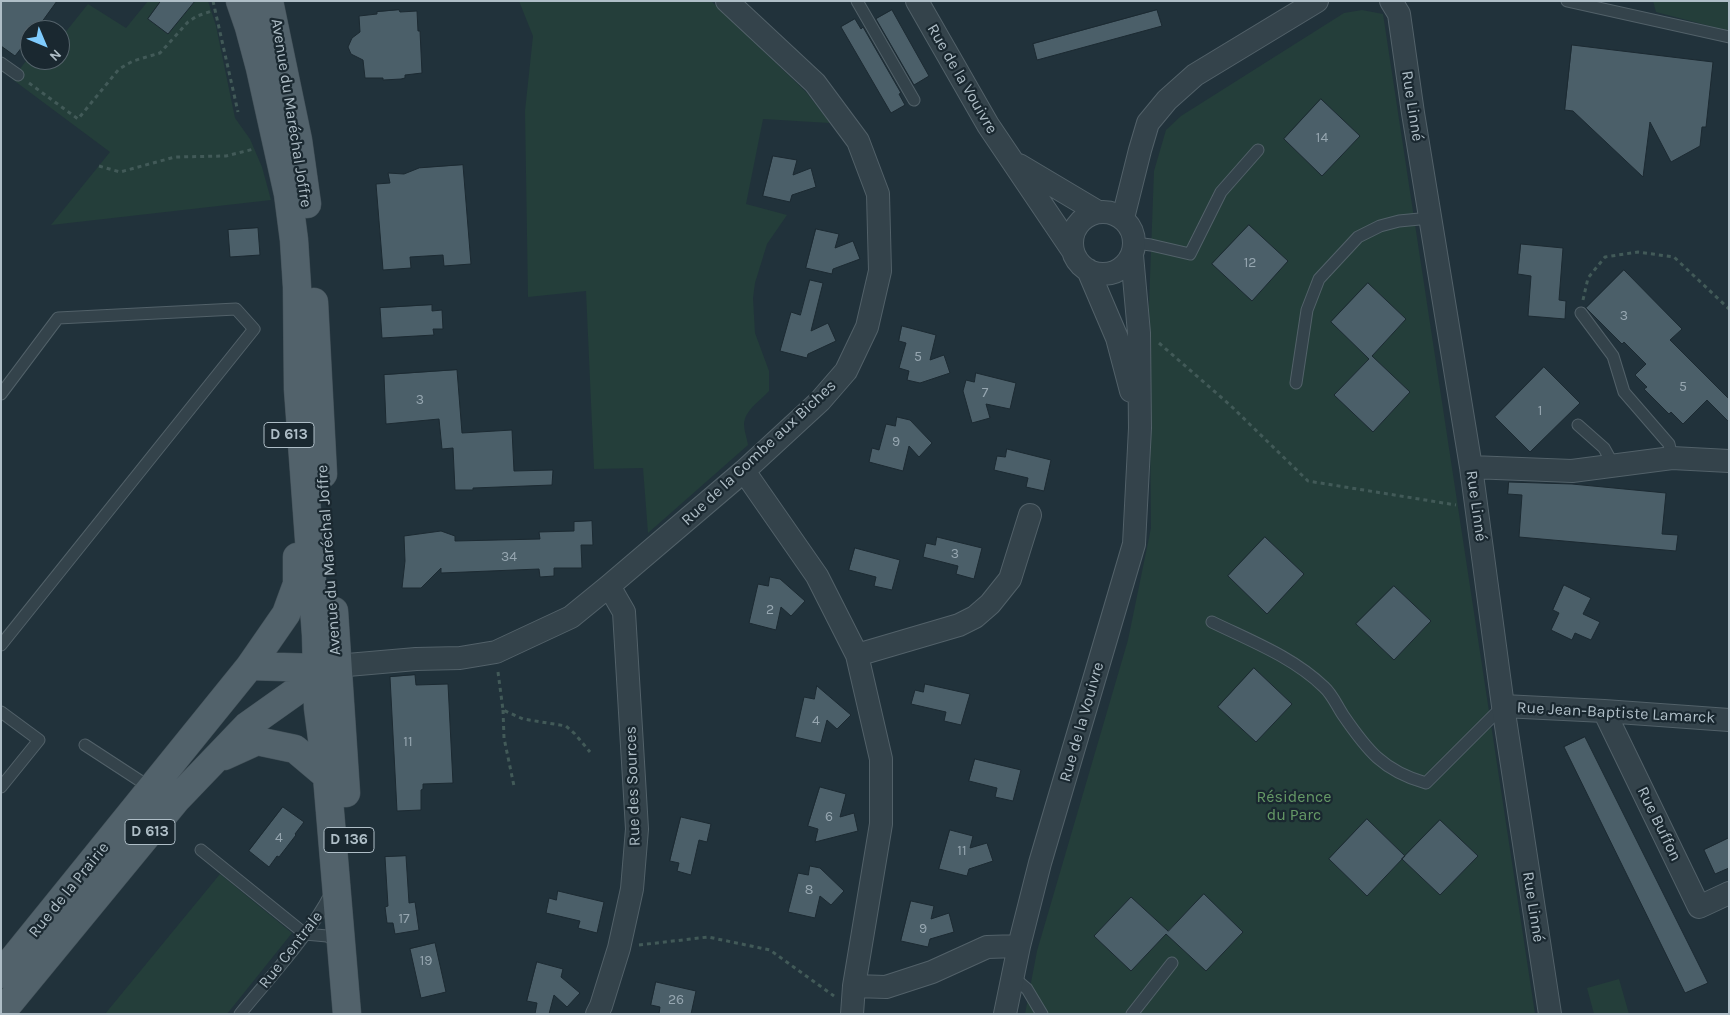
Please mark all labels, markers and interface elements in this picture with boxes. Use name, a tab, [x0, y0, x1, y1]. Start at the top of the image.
street label: Avenue du Maréchal Joffre	[267, 17, 315, 209]
north arrow	[20, 20, 70, 70]
street label: Rue de la Vouivre	[923, 21, 1001, 137]
text: N	[46, 46, 65, 65]
street label: Rue Linné	[1397, 69, 1427, 143]
house number: 14	[1316, 130, 1328, 146]
house number: 12	[1244, 255, 1256, 271]
house number: 3	[1620, 308, 1628, 324]
house number: 5	[914, 349, 922, 365]
street label: Rue de la Combe aux Biches	[678, 376, 840, 530]
house number: 5	[1679, 379, 1687, 395]
house number: 7	[982, 385, 988, 401]
house number: 3	[416, 392, 424, 408]
house number: 1	[1538, 403, 1542, 419]
road number: D 613	[264, 422, 314, 448]
house number: 9	[892, 434, 900, 450]
street label: Avenue du Maréchal Joffre	[313, 464, 345, 656]
street label: Rue Linné	[1462, 469, 1490, 543]
house number: 3	[951, 546, 959, 562]
house number: 34	[501, 549, 517, 565]
house number: 2	[766, 602, 774, 618]
street label: Rue de la Vouivre	[1056, 660, 1108, 784]
street label: Rue Jean-Baptiste Lamarck	[1516, 698, 1716, 728]
house number: 4	[812, 713, 820, 729]
street label: Rue des Sources	[621, 726, 645, 846]
house number: 11	[403, 734, 413, 750]
street label: Rue Buffon	[1633, 784, 1685, 864]
park label: Résidence du Parc	[1256, 787, 1332, 825]
house number: 6	[825, 809, 833, 825]
road number: D 613	[125, 820, 175, 844]
road number: D 136	[324, 828, 374, 852]
house number: 4	[275, 830, 283, 846]
street label: Rue de la Prairie	[25, 838, 113, 942]
house number: 11	[957, 843, 967, 859]
street label: Rue Linné	[1518, 870, 1548, 944]
house number: 8	[805, 882, 813, 898]
street label: Rue Centrale	[255, 908, 327, 992]
house number: 17	[398, 911, 410, 927]
house number: 9	[919, 921, 927, 937]
house number: 19	[420, 953, 432, 969]
house number: 26	[668, 992, 684, 1008]

